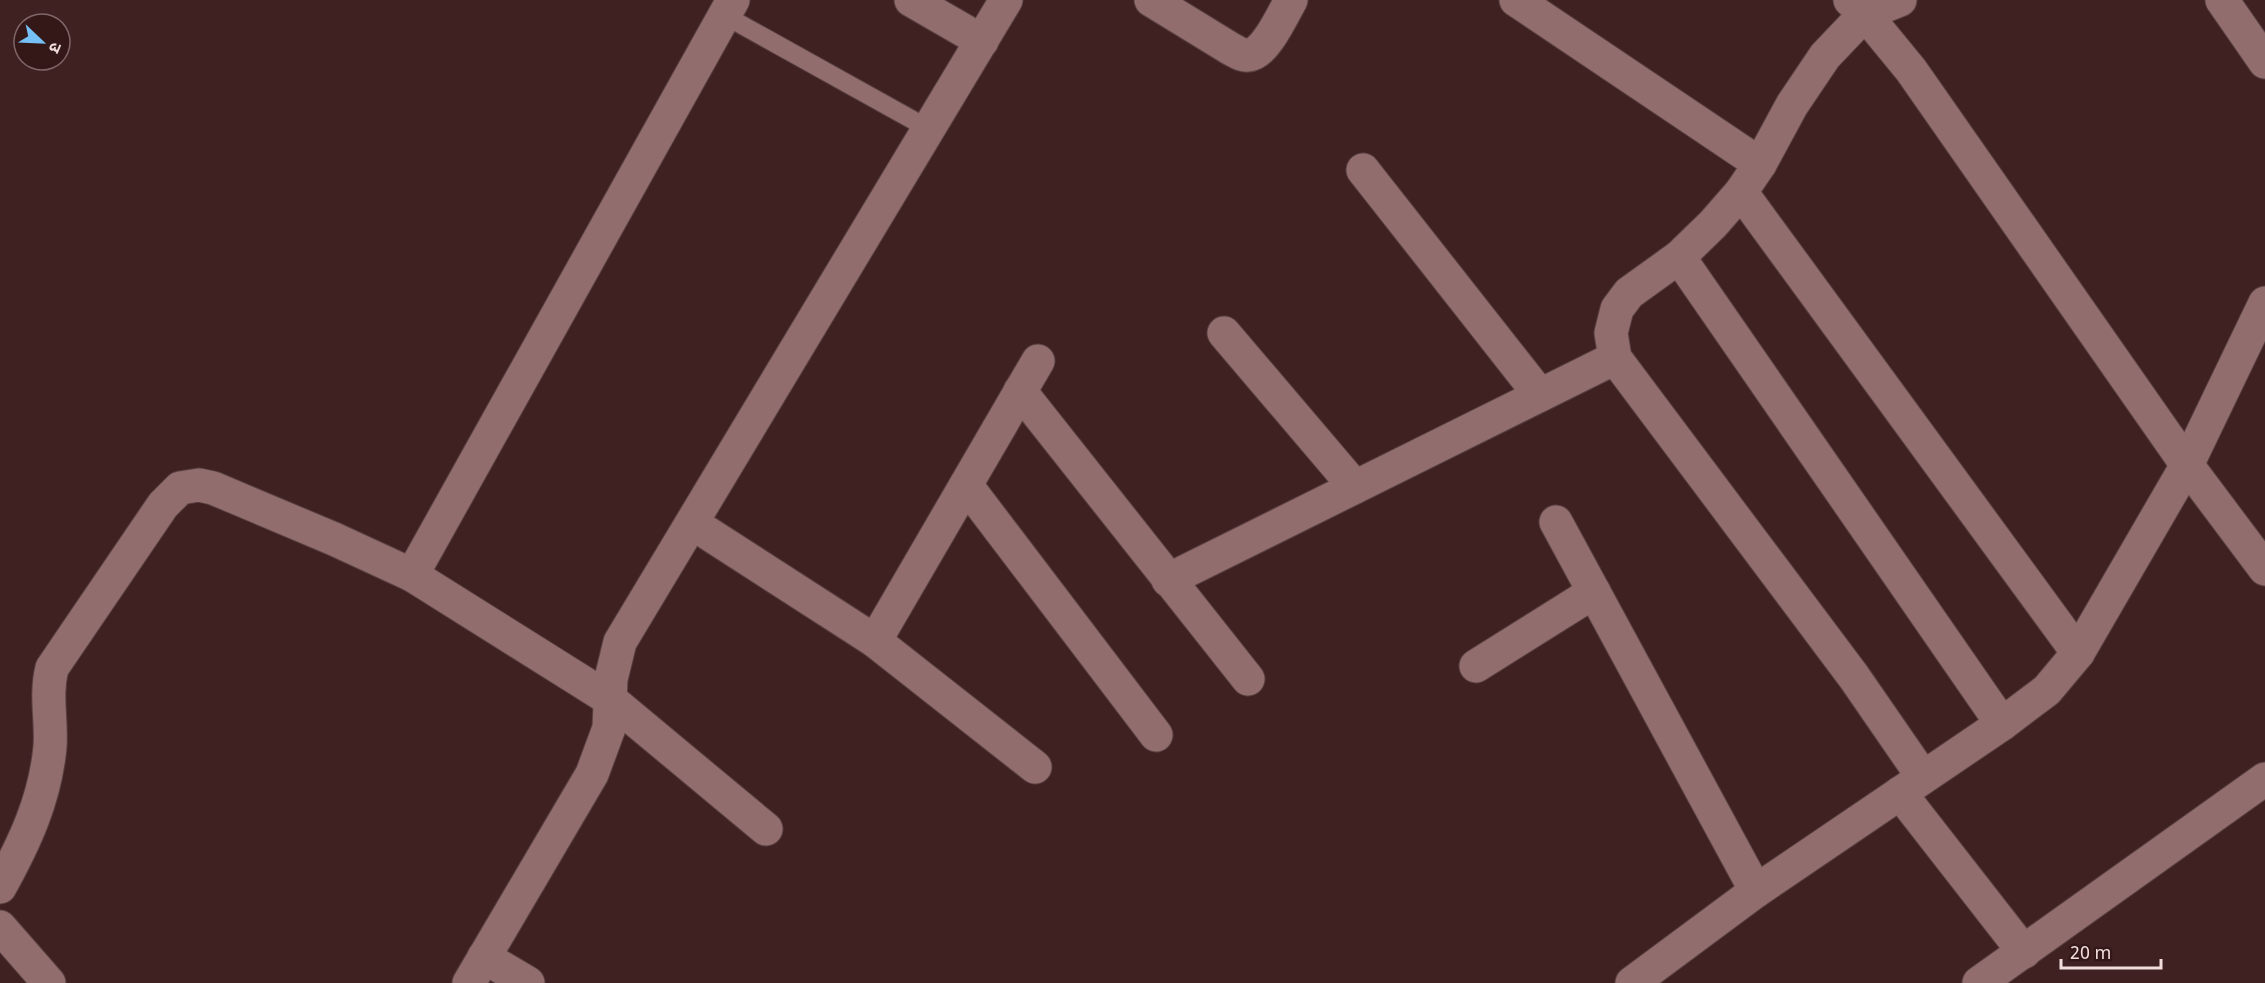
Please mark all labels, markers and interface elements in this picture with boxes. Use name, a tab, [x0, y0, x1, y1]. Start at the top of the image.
north arrow	[12, 12, 72, 72]
text: उ	[42, 38, 65, 56]
scale bar	[2061, 932, 2162, 970]
text: 20 m	[2070, 943, 2111, 966]

